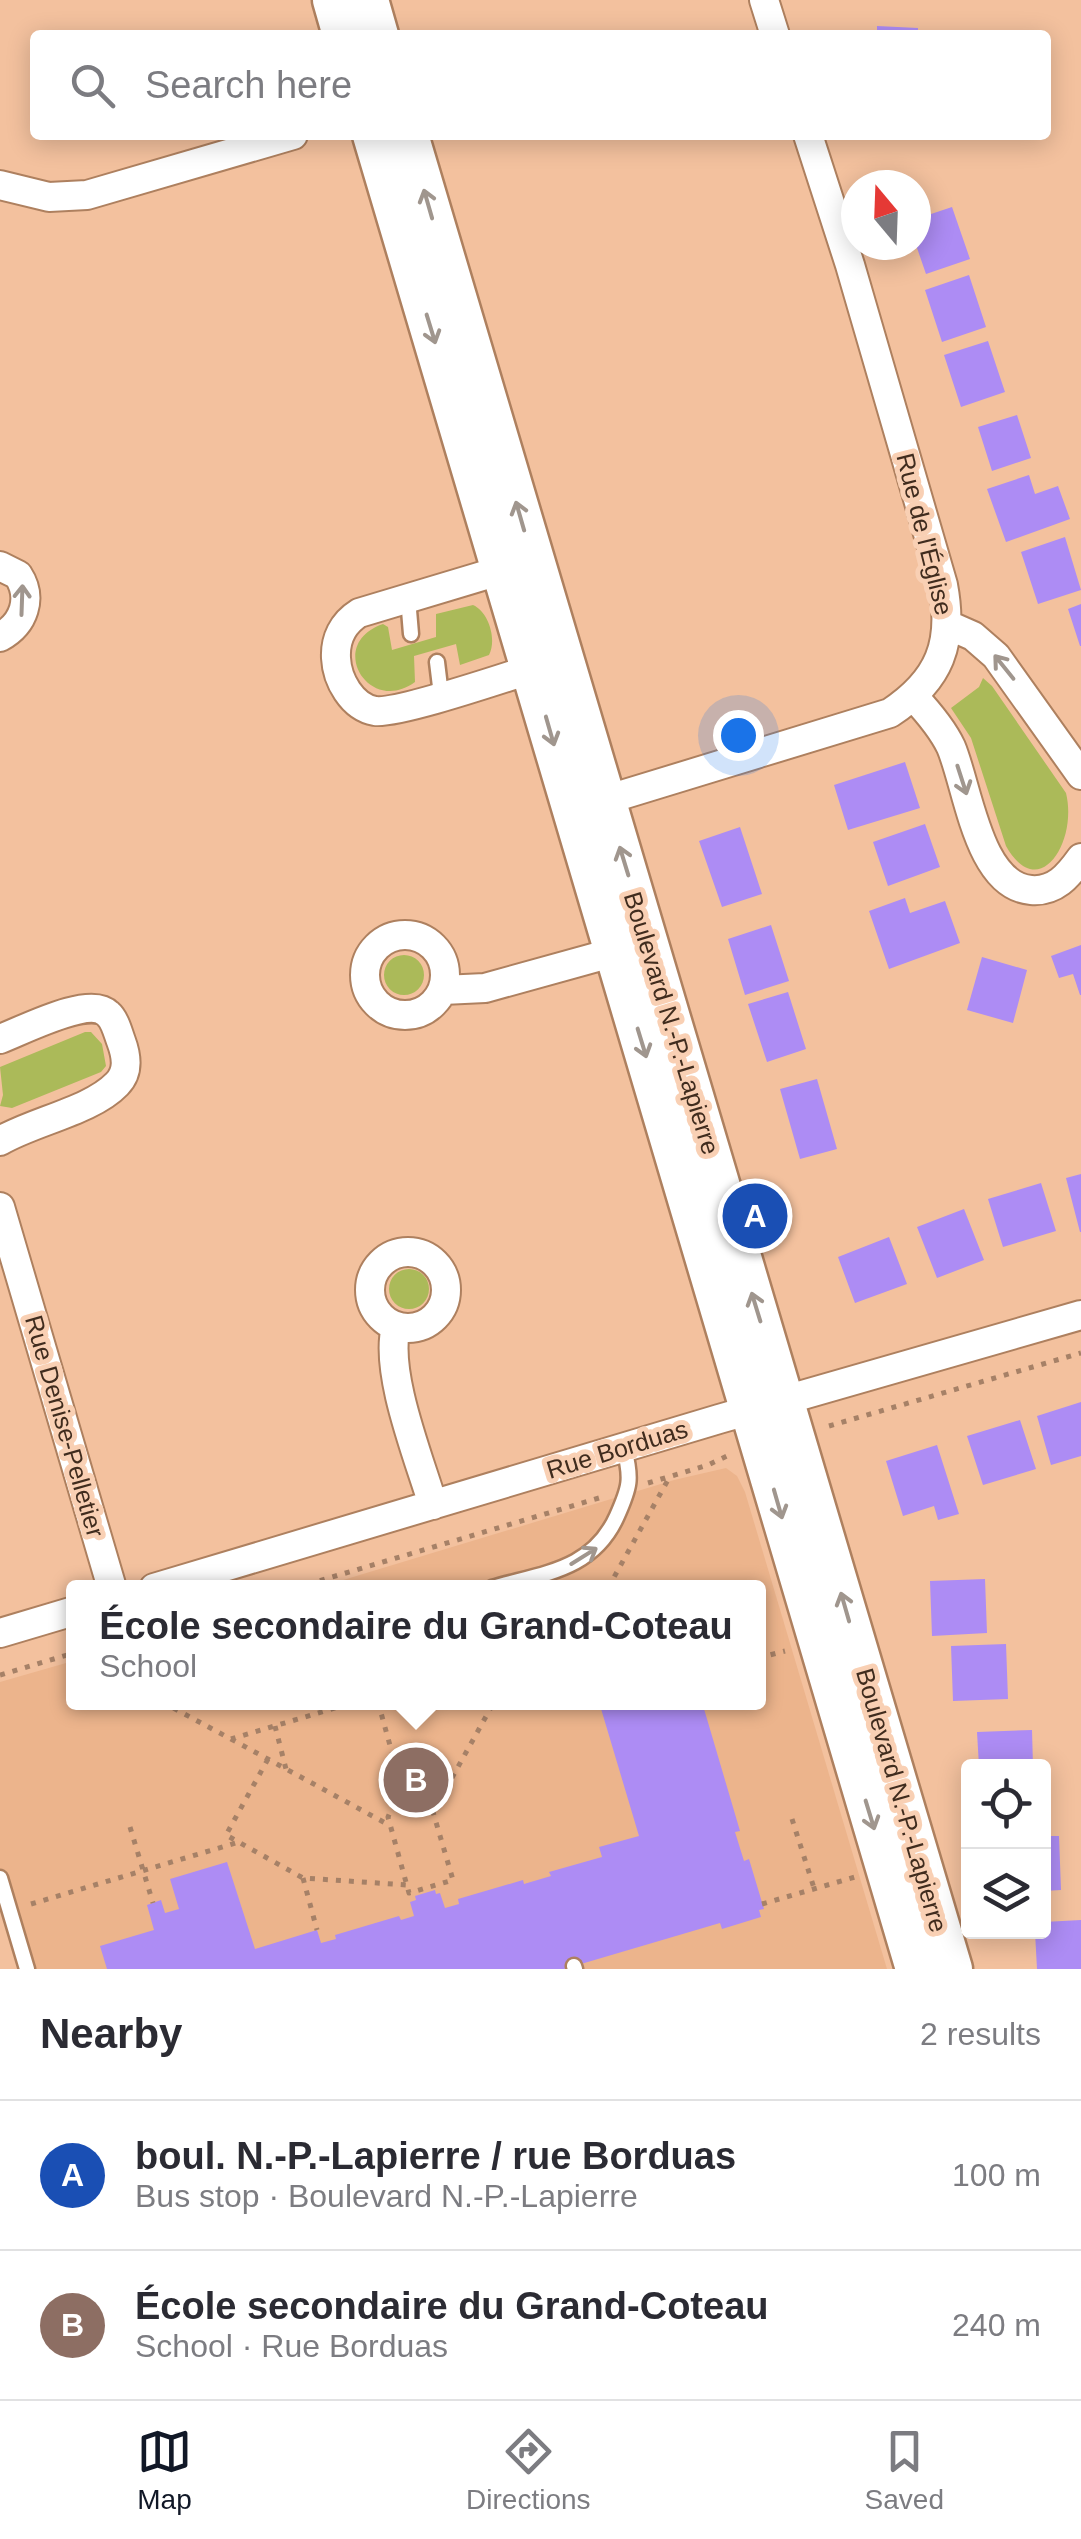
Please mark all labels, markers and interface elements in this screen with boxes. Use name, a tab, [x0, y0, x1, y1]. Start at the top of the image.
search box	[30, 30, 1051, 140]
icon: search	[65, 58, 120, 113]
text: Search here	[145, 64, 352, 106]
north arrow	[841, 170, 931, 260]
one-way arrow	[418, 189, 436, 221]
one-way arrow	[423, 313, 441, 344]
street label: Rue de l'Église	[891, 450, 959, 618]
one-way arrow	[510, 501, 529, 532]
one-way arrow	[13, 584, 32, 617]
one-way arrow	[993, 654, 1015, 680]
your location	[713, 710, 764, 761]
one-way arrow	[542, 715, 560, 746]
one-way arrow	[954, 764, 972, 795]
one-way arrow	[614, 846, 632, 877]
street label: Boulevard N.-P.-Lapierre	[619, 888, 725, 1158]
one-way arrow	[634, 1026, 652, 1058]
pin: A	[722, 1178, 788, 1254]
one-way arrow	[746, 1291, 764, 1323]
street label: Rue Denise-Pelletier	[20, 1312, 110, 1540]
street label: Rue Borduas	[543, 1414, 691, 1484]
one-way arrow	[770, 1487, 788, 1519]
one-way arrow	[569, 1546, 598, 1566]
popup	[66, 1580, 766, 1710]
one-way arrow	[835, 1592, 853, 1623]
text: École secondaire du Grand-Coteau	[99, 1605, 733, 1647]
text: School	[99, 1648, 197, 1684]
street label: Boulevard N.-P.-Lapierre	[851, 1665, 953, 1935]
pin: B	[384, 1742, 448, 1818]
map controls	[961, 1759, 1051, 1939]
button: locate	[961, 1759, 1051, 1849]
one-way arrow	[862, 1799, 880, 1830]
button: layers	[961, 1849, 1051, 1939]
text: Nearby	[40, 2010, 182, 2057]
text: 2 results	[920, 2016, 1041, 2052]
text: boul. N.-P.-Lapierre / rue Borduas	[135, 2135, 736, 2177]
text: A	[61, 2157, 84, 2193]
text: 100 m	[952, 2157, 1041, 2193]
text: Bus stop · Boulevard N.-P.-Lapierre	[135, 2178, 638, 2214]
text: École secondaire du Grand-Coteau	[135, 2285, 768, 2327]
text: B	[61, 2307, 84, 2343]
text: 240 m	[952, 2307, 1041, 2343]
text: School · Rue Borduas	[135, 2328, 448, 2364]
tab: Map	[137, 2424, 192, 2516]
tab: Directions	[466, 2424, 591, 2516]
tab: Saved	[865, 2424, 944, 2516]

